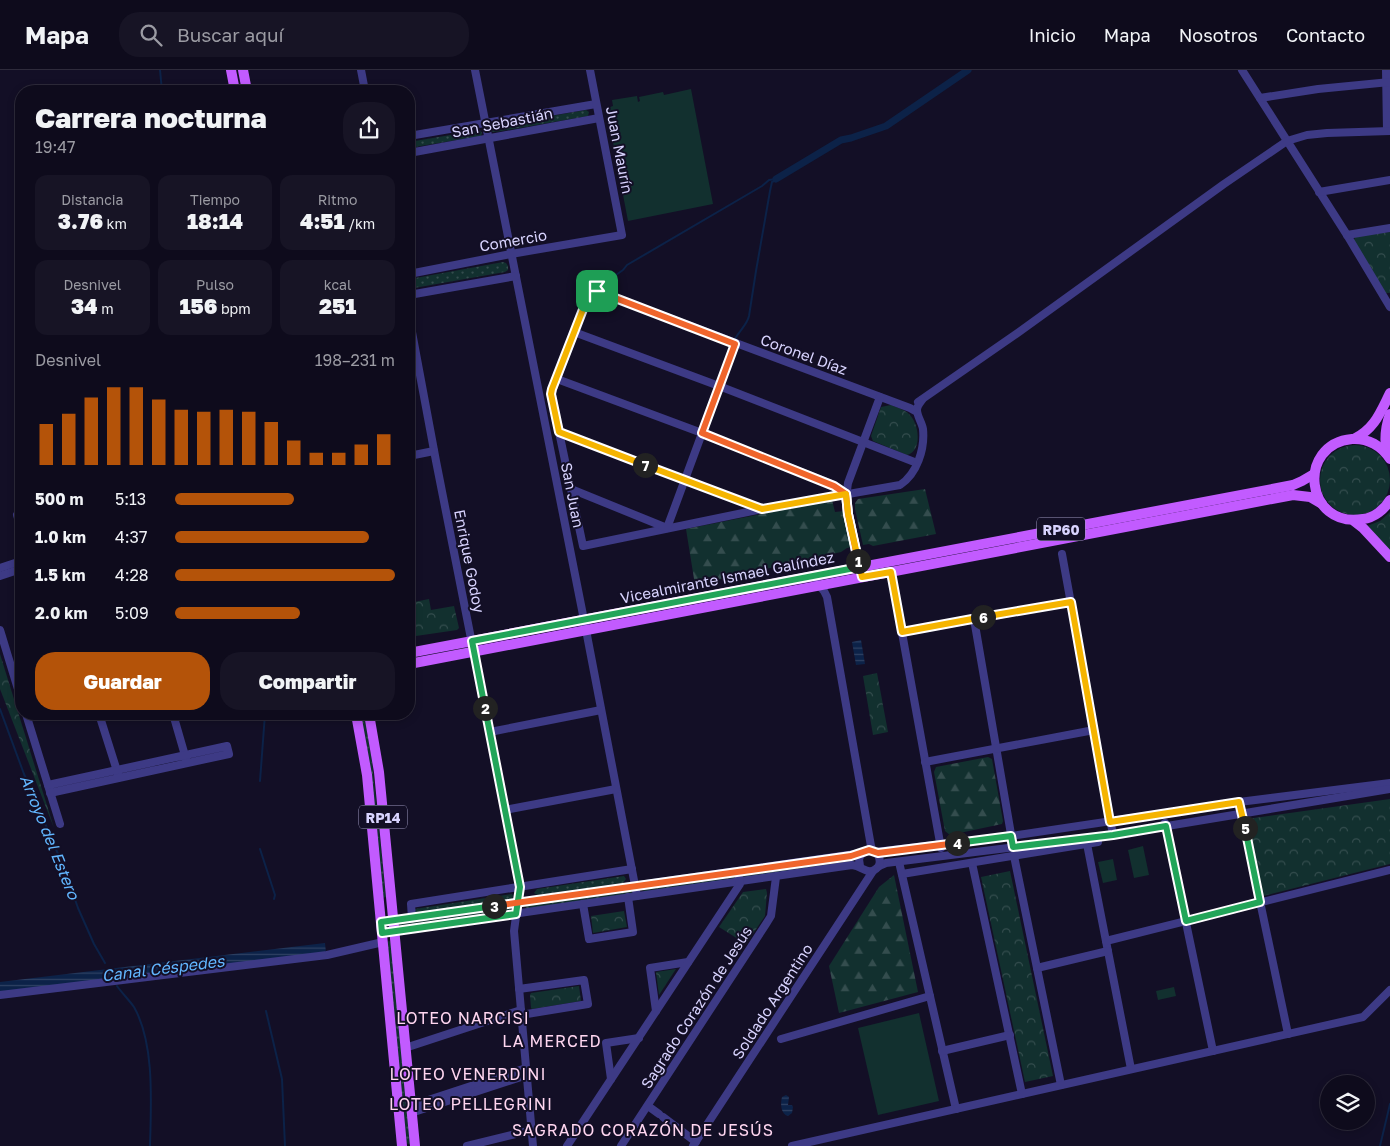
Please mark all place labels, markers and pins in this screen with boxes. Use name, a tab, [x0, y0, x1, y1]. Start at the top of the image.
pin	[576, 270, 618, 312]
pin: 7	[632, 452, 658, 478]
pin: 1	[846, 548, 870, 574]
pin: 6	[970, 604, 996, 630]
pin: 2	[472, 696, 498, 720]
pin: 5	[1232, 816, 1258, 840]
pin: 4	[944, 830, 970, 856]
pin: 3	[482, 894, 506, 918]

